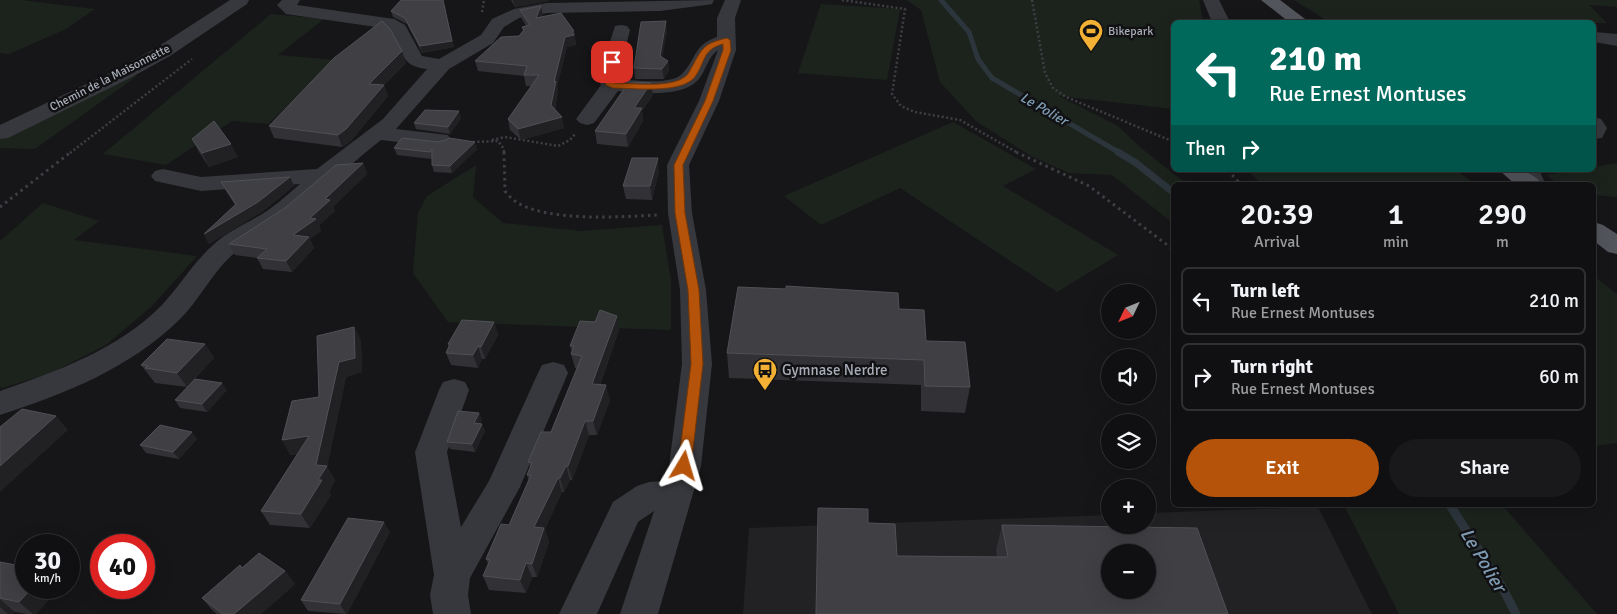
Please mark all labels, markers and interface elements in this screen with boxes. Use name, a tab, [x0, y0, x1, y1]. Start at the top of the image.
sports icon: Bikepark	[1078, 18, 1104, 52]
place label: Bikepark	[1108, 24, 1153, 39]
text: 210 m	[1269, 37, 1362, 80]
icon: left	[1186, 40, 1251, 105]
street label: Chemin de la Maisonnette	[47, 41, 173, 115]
pin	[591, 41, 633, 83]
icon: arrive	[598, 48, 626, 76]
text: Rue Ernest Montuses	[1269, 80, 1467, 107]
water label: Le Polier	[1017, 89, 1072, 130]
icon: right	[1236, 135, 1264, 163]
text: Then	[1186, 137, 1226, 161]
text: 20:39	[1240, 196, 1314, 233]
text: 1	[1388, 196, 1404, 233]
text: 290	[1478, 196, 1527, 233]
text: Arrival	[1254, 232, 1300, 252]
text: min	[1383, 232, 1409, 252]
text: m	[1496, 232, 1509, 252]
text: Turn left	[1231, 279, 1300, 303]
north arrow	[1101, 284, 1156, 339]
map controls	[1101, 284, 1156, 599]
icon: left	[1188, 287, 1216, 315]
text: 210 m	[1529, 289, 1579, 313]
text: Rue Ernest Montuses	[1231, 303, 1375, 323]
button: sound	[1101, 349, 1156, 404]
text: Turn right	[1231, 355, 1313, 379]
bus stop icon: Gymnase Nerdre	[752, 357, 778, 391]
place label: Gymnase Nerdre	[782, 361, 887, 379]
icon: right	[1188, 363, 1216, 391]
text: 60 m	[1539, 365, 1579, 389]
text: Rue Ernest Montuses	[1231, 379, 1375, 399]
button: layers	[1101, 414, 1156, 469]
position arrow	[657, 439, 709, 491]
button: Exit	[1186, 439, 1379, 497]
button: Share	[1389, 439, 1581, 497]
button: +	[1101, 479, 1156, 534]
water label: Le Polier	[1455, 524, 1513, 599]
speed limit sign: 40	[90, 534, 155, 599]
button: −	[1101, 544, 1156, 599]
text: 30	[34, 545, 61, 576]
text: km/h	[34, 571, 61, 586]

